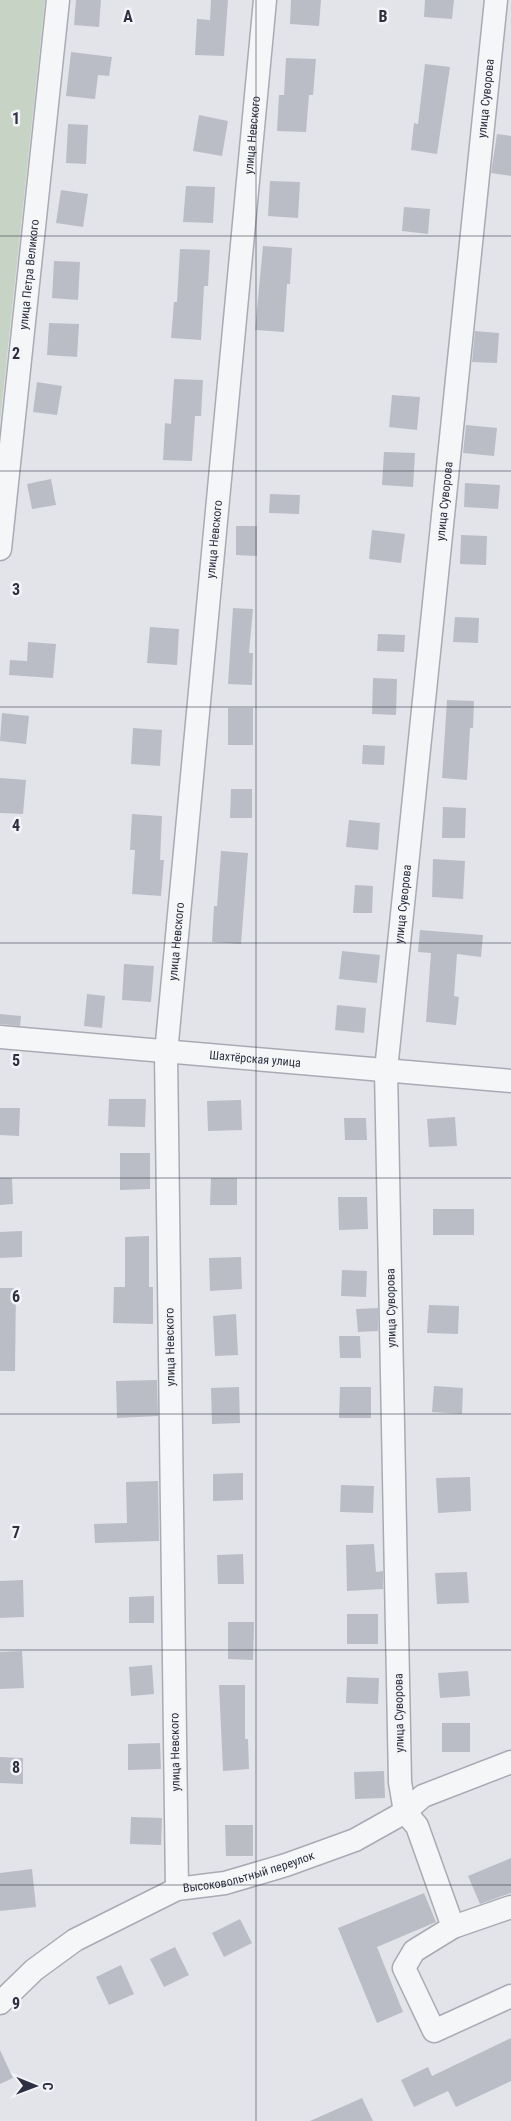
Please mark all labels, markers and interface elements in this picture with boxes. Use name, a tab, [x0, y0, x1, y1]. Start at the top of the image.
text: A	[123, 7, 133, 26]
text: B	[379, 7, 388, 26]
street label: улица Суворова	[475, 58, 497, 139]
street label: улица Невского	[242, 95, 263, 175]
text: 1	[12, 109, 20, 128]
street label: улица Петра Великого	[16, 219, 42, 330]
text: 2	[12, 344, 20, 363]
street label: улица Суворова	[433, 461, 456, 541]
street label: улица Невского	[204, 500, 225, 579]
text: 3	[12, 580, 20, 599]
text: 4	[12, 816, 20, 835]
street label: улица Суворова	[392, 864, 414, 944]
street label: улица Невского	[166, 902, 187, 981]
street label: Шахтёрская улица	[209, 1048, 302, 1070]
text: 5	[12, 1051, 20, 1070]
street label: улица Суворова	[383, 1268, 399, 1348]
text: 6	[12, 1287, 20, 1306]
street label: улица Невского	[162, 1308, 178, 1386]
text: 7	[12, 1523, 20, 1542]
street label: улица Суворова	[391, 1673, 407, 1753]
street label: улица Невского	[167, 1713, 183, 1791]
text: 8	[12, 1758, 20, 1777]
street label: Высоковольтный переулок	[182, 1848, 316, 1895]
text: 9	[12, 1994, 20, 2013]
north arrow	[10, 2061, 60, 2111]
text: С	[40, 2082, 56, 2090]

